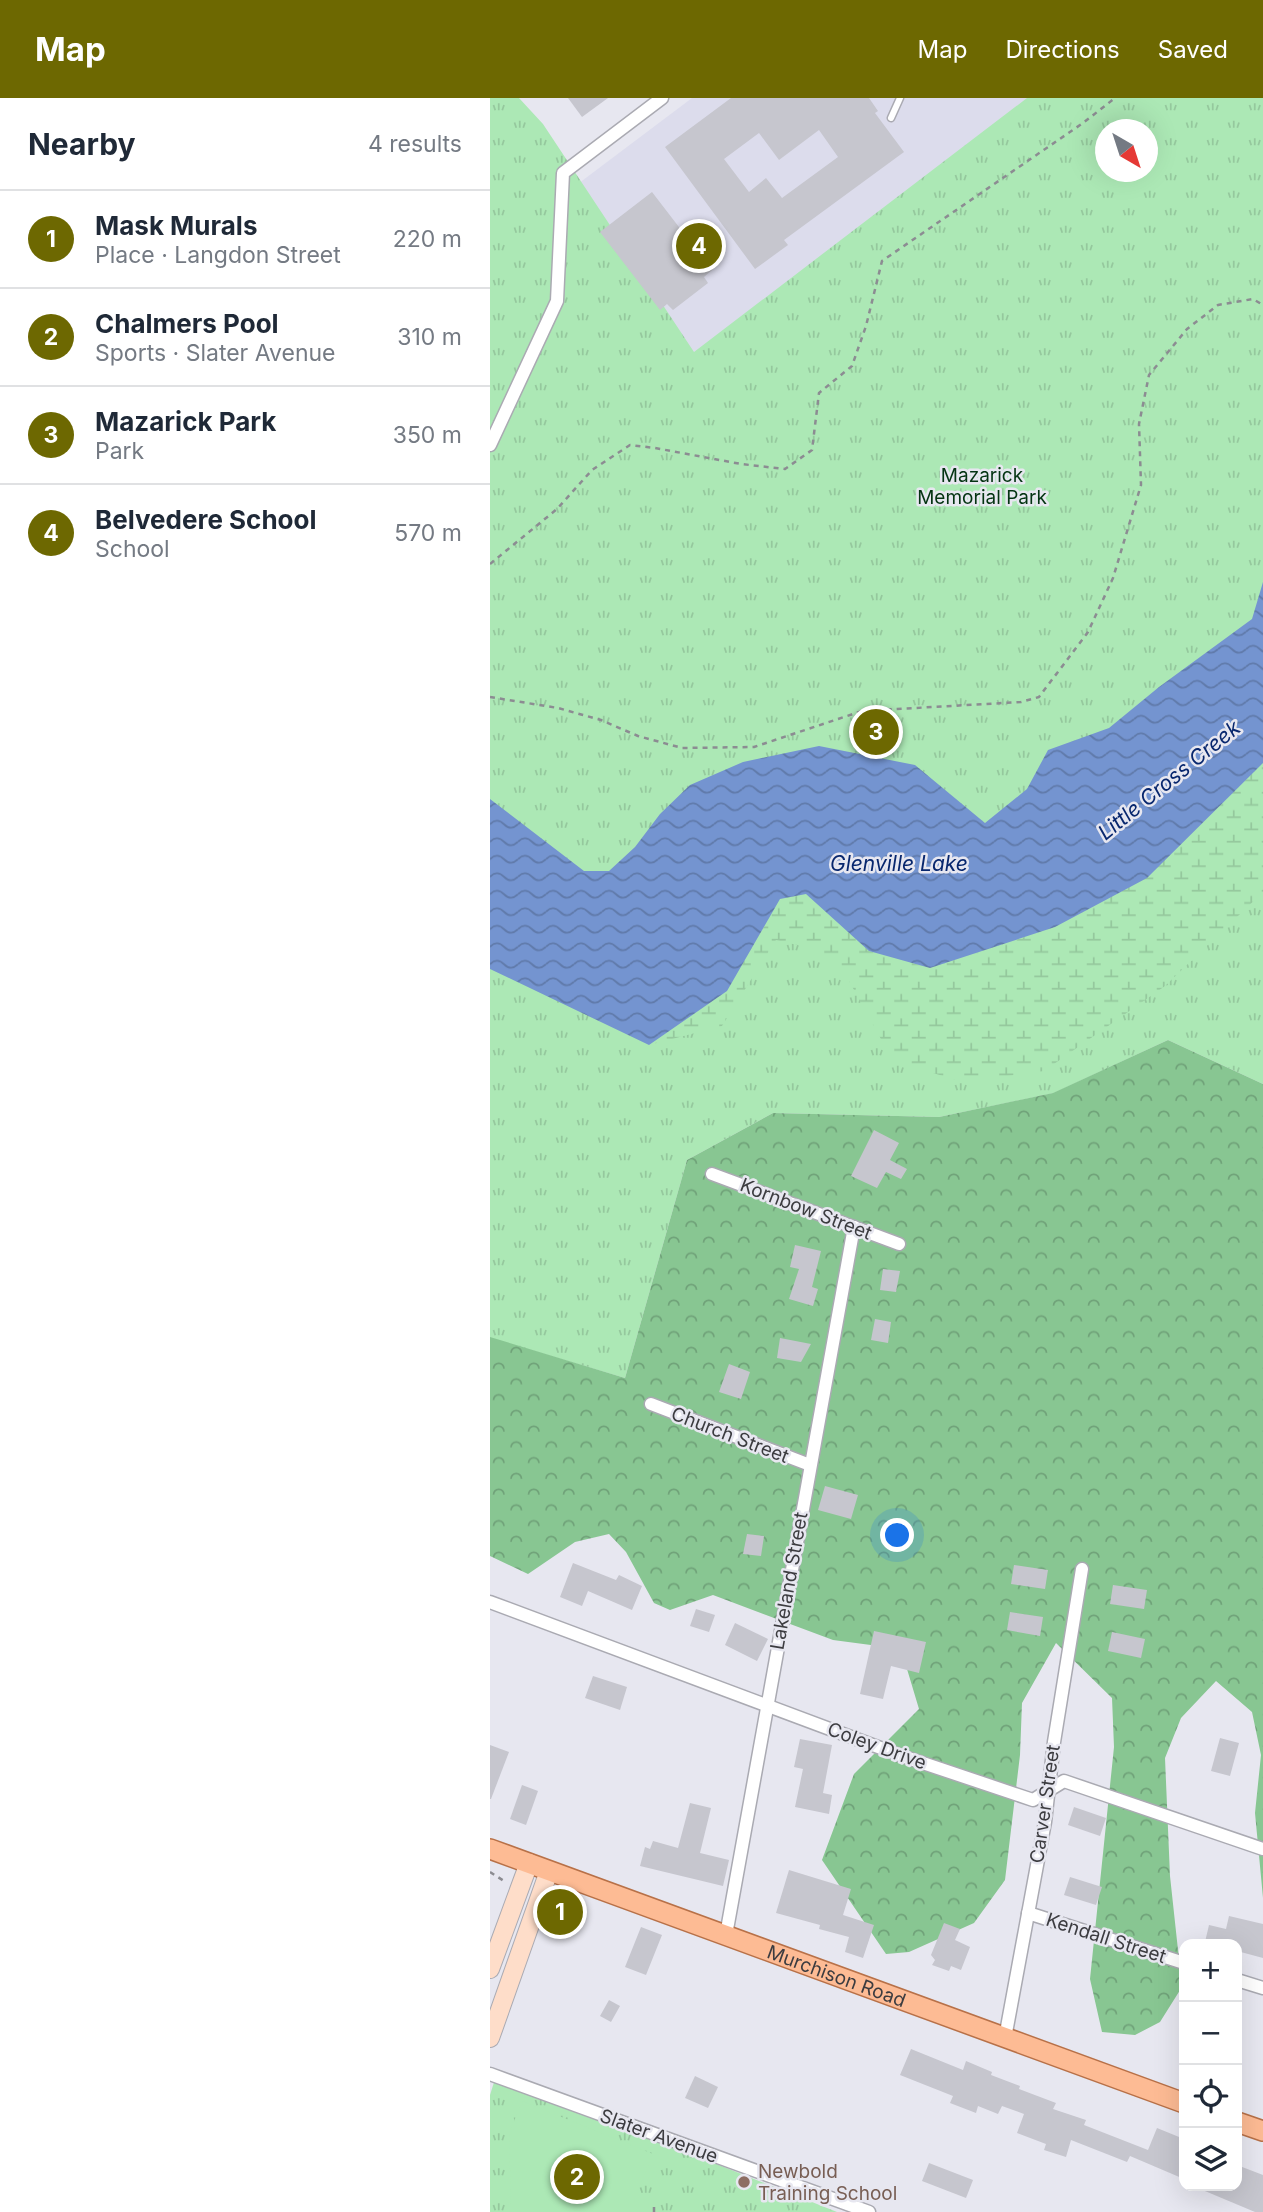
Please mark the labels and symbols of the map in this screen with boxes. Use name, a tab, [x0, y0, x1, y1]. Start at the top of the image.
north arrow	[1095, 119, 1158, 182]
pin: 4	[676, 220, 722, 272]
park label: Mazarick Memorial Park	[917, 464, 1047, 509]
pin: 3	[853, 706, 899, 758]
water label: Little Cross Creek	[1093, 715, 1245, 845]
water label: Glenville Lake	[830, 851, 968, 876]
street label: Kornbow Street	[737, 1173, 875, 1245]
street label: Church Street	[668, 1402, 792, 1468]
street label: Lakeland Street	[766, 1510, 812, 1652]
your location	[880, 1518, 914, 1552]
street label: Coley Drive	[824, 1717, 930, 1775]
street label: Carver Street	[1025, 1743, 1065, 1865]
pin: 1	[537, 1886, 583, 1938]
street label: Kendall Street	[1043, 1908, 1169, 1968]
street label: Murchison Road	[764, 1940, 909, 2012]
street label: Slater Avenue	[597, 2104, 721, 2168]
pin: 2	[554, 2151, 600, 2203]
place label: Newbold Training School	[758, 2160, 897, 2205]
marker: Newbold Training School	[736, 2174, 752, 2190]

